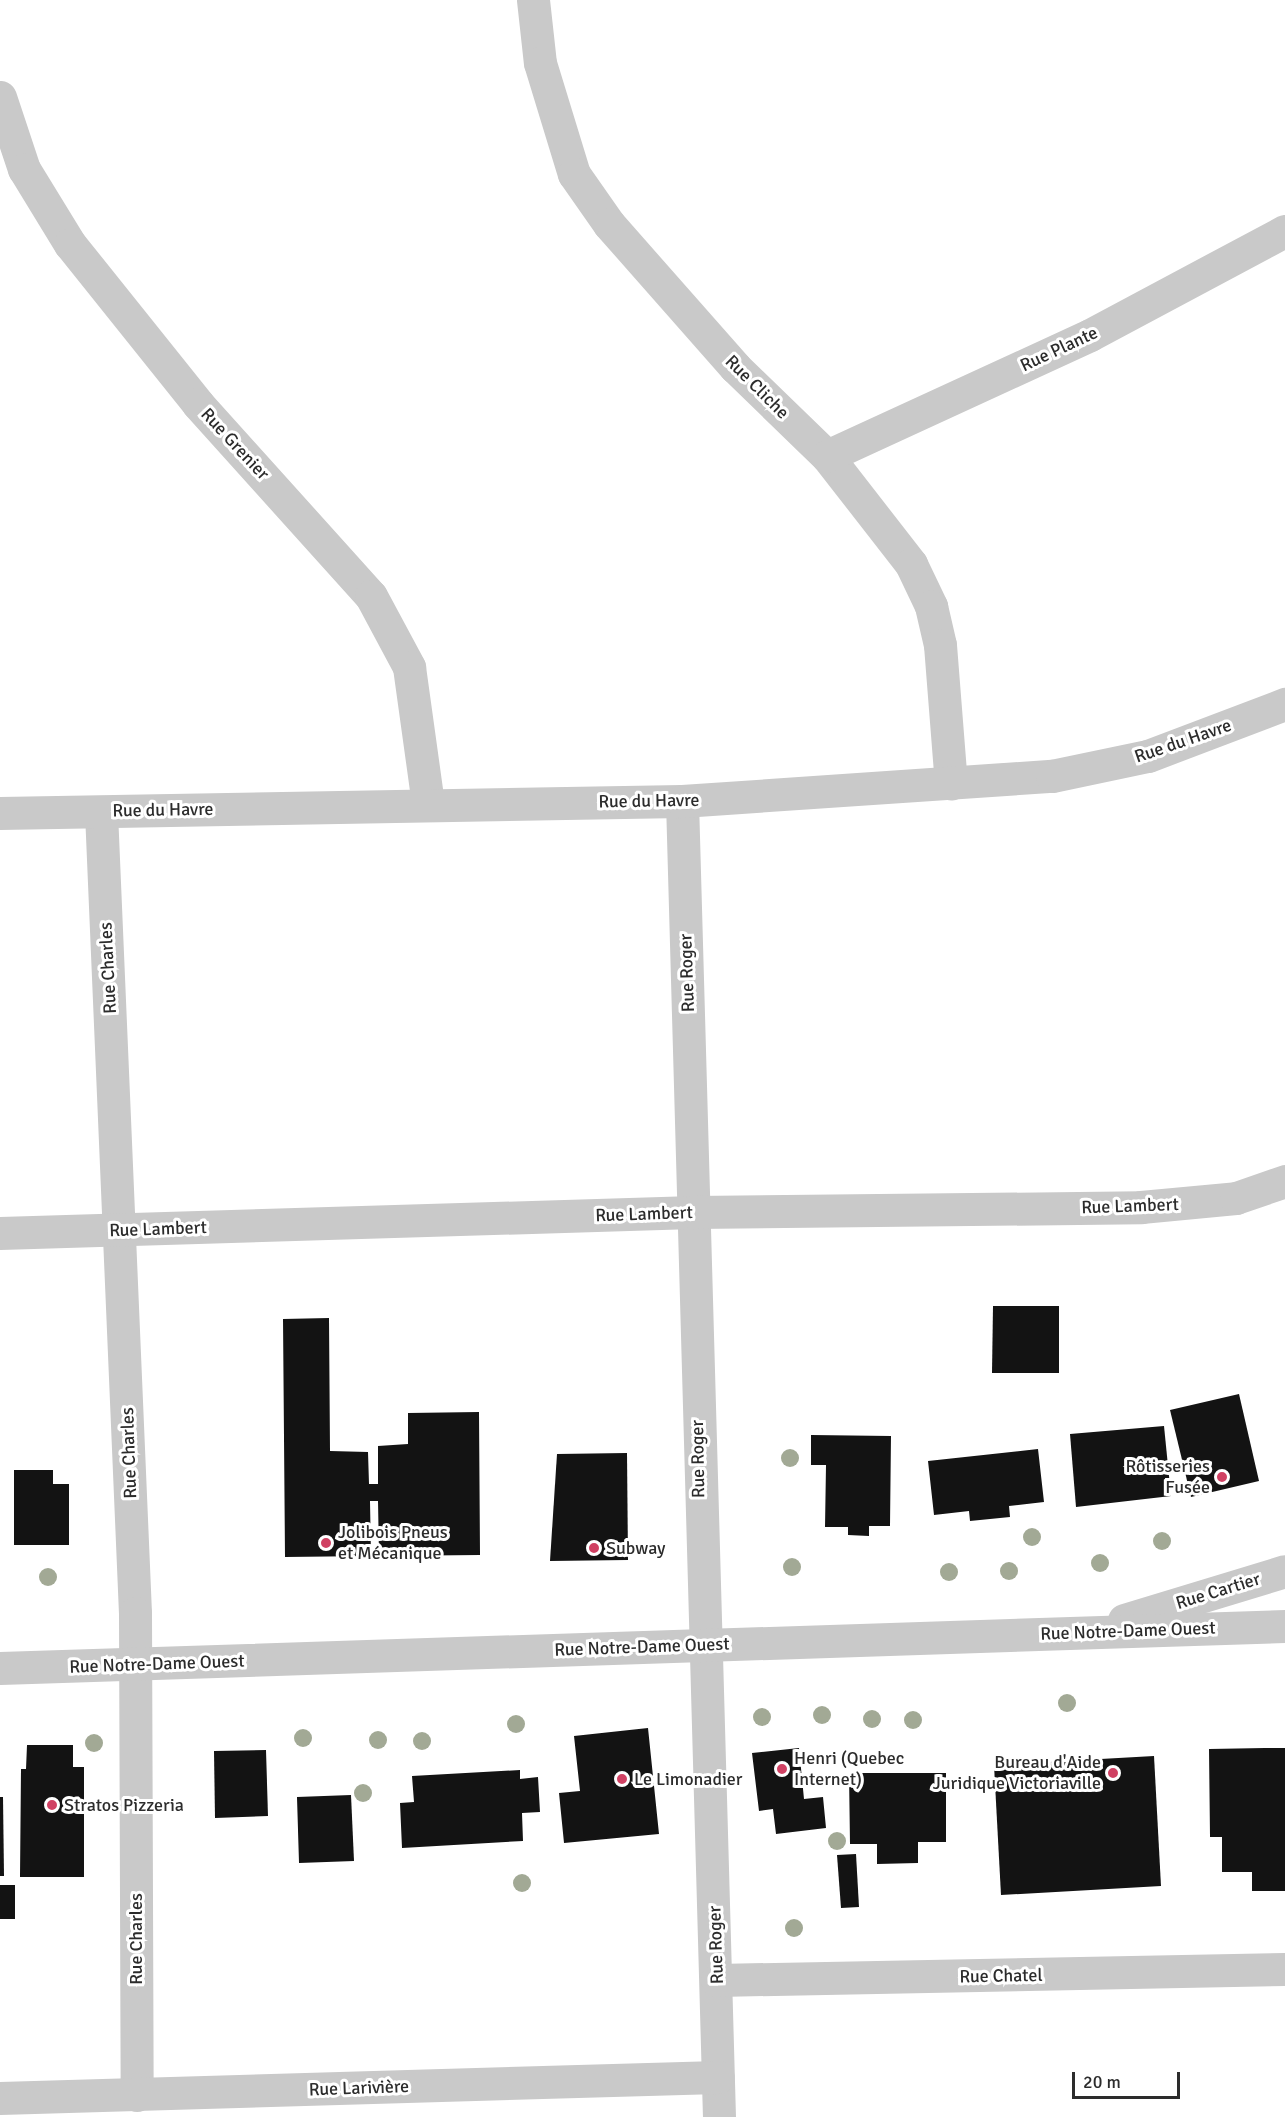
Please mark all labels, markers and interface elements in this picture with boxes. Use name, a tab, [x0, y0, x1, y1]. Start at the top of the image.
street label: Rue Plante	[1017, 322, 1101, 376]
street label: Rue Cliche	[721, 351, 793, 423]
street label: Rue Grenier	[196, 404, 274, 484]
street label: Rue du Havre	[1132, 714, 1234, 768]
street label: Rue du Havre	[598, 789, 700, 813]
street label: Rue du Havre	[112, 798, 214, 822]
street label: Rue Charles	[95, 922, 121, 1014]
street label: Rue Roger	[675, 934, 699, 1012]
street label: Rue Lambert	[1081, 1194, 1179, 1218]
street label: Rue Lambert	[595, 1202, 693, 1226]
street label: Rue Lambert	[109, 1217, 207, 1241]
street label: Rue Charles	[117, 1407, 141, 1499]
street label: Rue Roger	[687, 1420, 709, 1498]
place label: Rôtisseries Fusée	[1125, 1456, 1210, 1498]
marker: Rôtisseries Fusée	[1215, 1470, 1229, 1484]
place label: Jolibois Pneus et Mécanique	[338, 1522, 448, 1564]
marker: Jolibois Pneus et Mécanique	[319, 1536, 333, 1550]
place label: Subway	[606, 1537, 665, 1559]
marker: Subway	[587, 1541, 601, 1555]
street label: Rue Cartier	[1173, 1568, 1263, 1614]
street label: Rue Notre-Dame Ouest	[1040, 1617, 1216, 1645]
street label: Rue Notre-Dame Ouest	[554, 1633, 730, 1661]
street label: Rue Notre-Dame Ouest	[69, 1650, 245, 1678]
place label: Henri (Quebec Internet)	[794, 1748, 904, 1790]
place label: Bureau d'Aide Juridique Victoriaville	[933, 1752, 1101, 1794]
marker: Henri (Quebec Internet)	[775, 1762, 789, 1776]
marker: Bureau d'Aide Juridique Victoriaville	[1106, 1766, 1120, 1780]
place label: Le Limonadier	[634, 1768, 742, 1790]
marker: Le Limonadier	[615, 1772, 629, 1786]
place label: Stratos Pizzeria	[64, 1794, 184, 1816]
marker: Stratos Pizzeria	[45, 1798, 59, 1812]
street label: Rue Charles	[125, 1893, 147, 1985]
street label: Rue Roger	[704, 1906, 728, 1984]
street label: Rue Chatel	[959, 1964, 1043, 1988]
scale bar	[1075, 2060, 1183, 2098]
text: 20 m	[1083, 2071, 1121, 2093]
street label: Rue Larivière	[309, 2075, 409, 2101]

